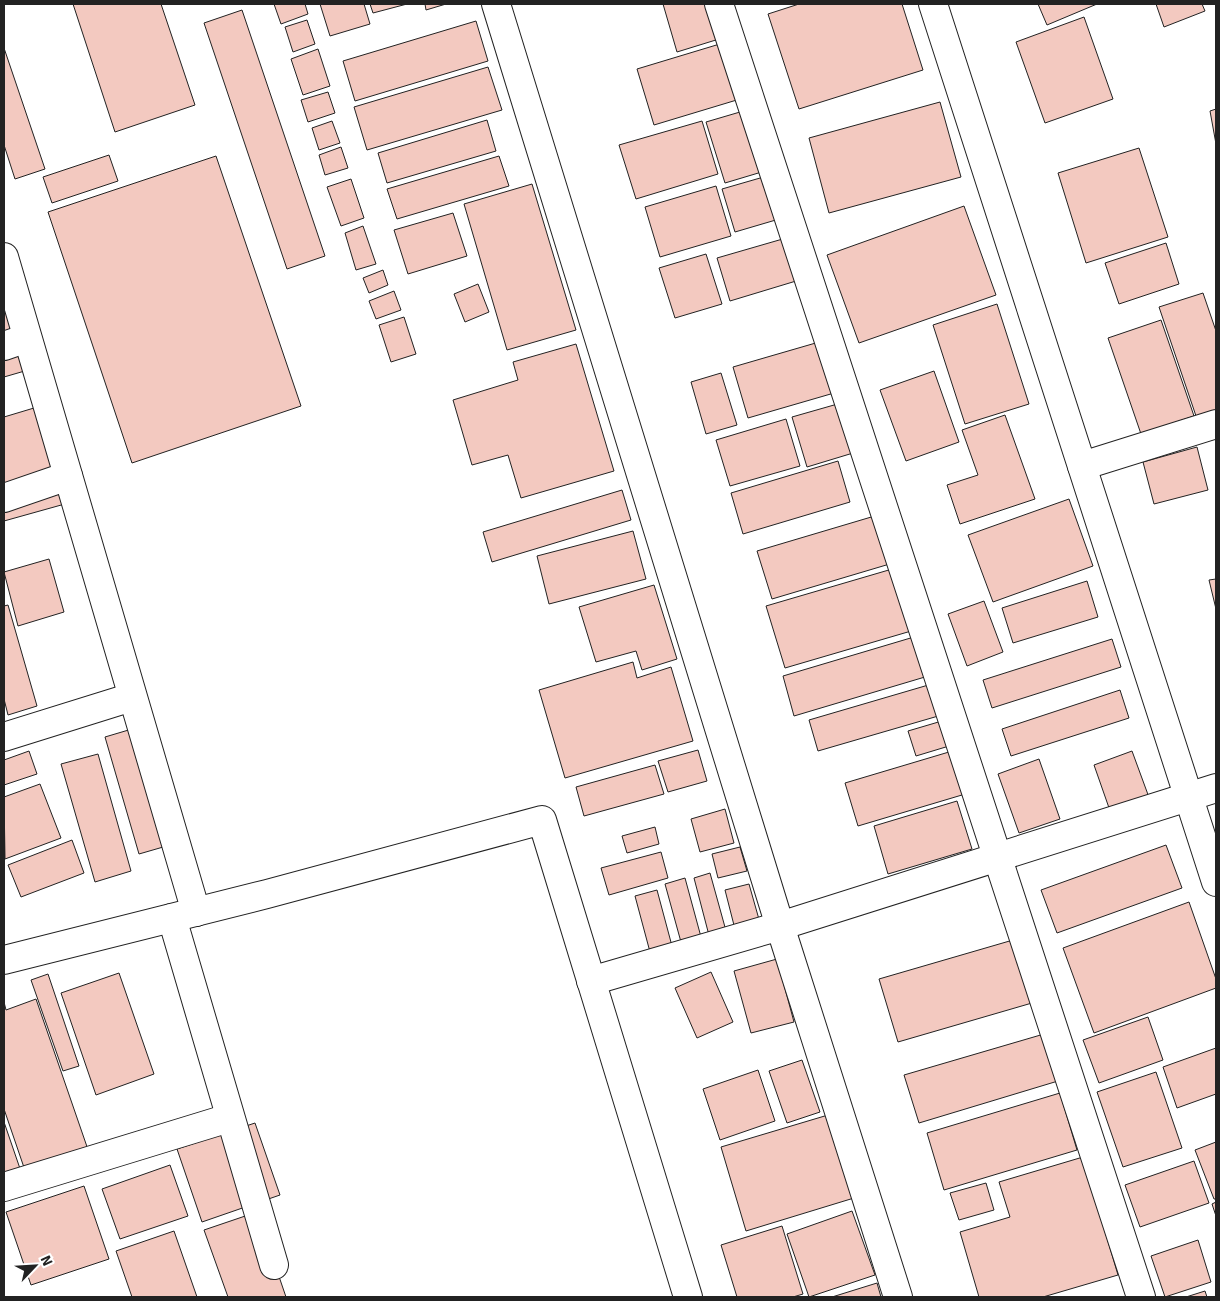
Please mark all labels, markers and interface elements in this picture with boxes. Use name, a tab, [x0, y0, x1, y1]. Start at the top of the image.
north arrow	[10, 1241, 60, 1291]
text: N	[37, 1253, 56, 1269]

